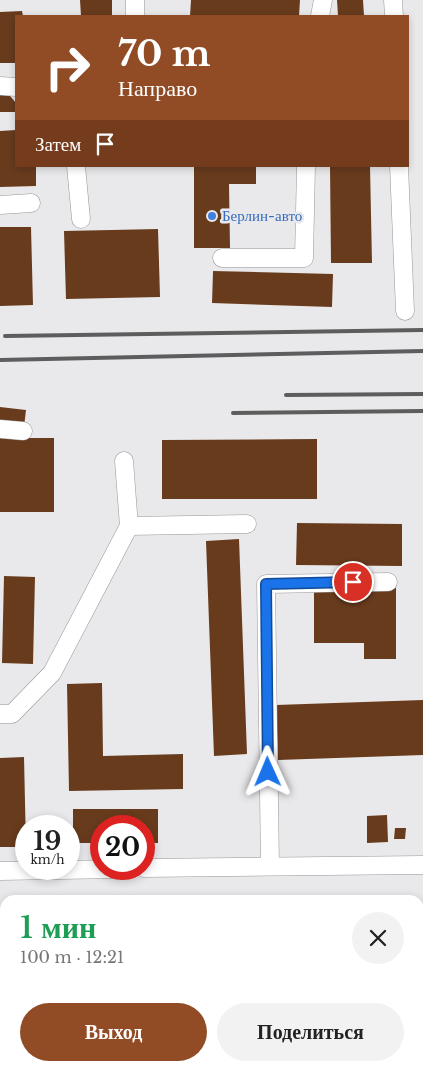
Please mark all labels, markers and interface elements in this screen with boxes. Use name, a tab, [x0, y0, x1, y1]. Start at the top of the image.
text: 70 m	[118, 32, 211, 75]
icon: right	[35, 35, 100, 100]
text: Направо	[118, 75, 197, 102]
icon: arrive	[91, 130, 119, 158]
text: Затем	[35, 133, 81, 156]
place label: Берлин-авто	[222, 206, 302, 225]
marker: Берлин-авто	[206, 210, 218, 222]
pin	[332, 561, 374, 603]
icon: arrive	[339, 568, 367, 596]
position arrow	[241, 745, 293, 797]
speed limit sign: 20	[90, 815, 155, 880]
text: 19	[34, 826, 61, 857]
text: km/h	[30, 852, 65, 867]
text: 1 мин	[20, 909, 96, 946]
button: close	[352, 912, 404, 964]
text: 100 m · 12:21	[20, 947, 124, 967]
button: Выход	[20, 1003, 207, 1061]
button: Поделиться	[217, 1003, 404, 1061]

